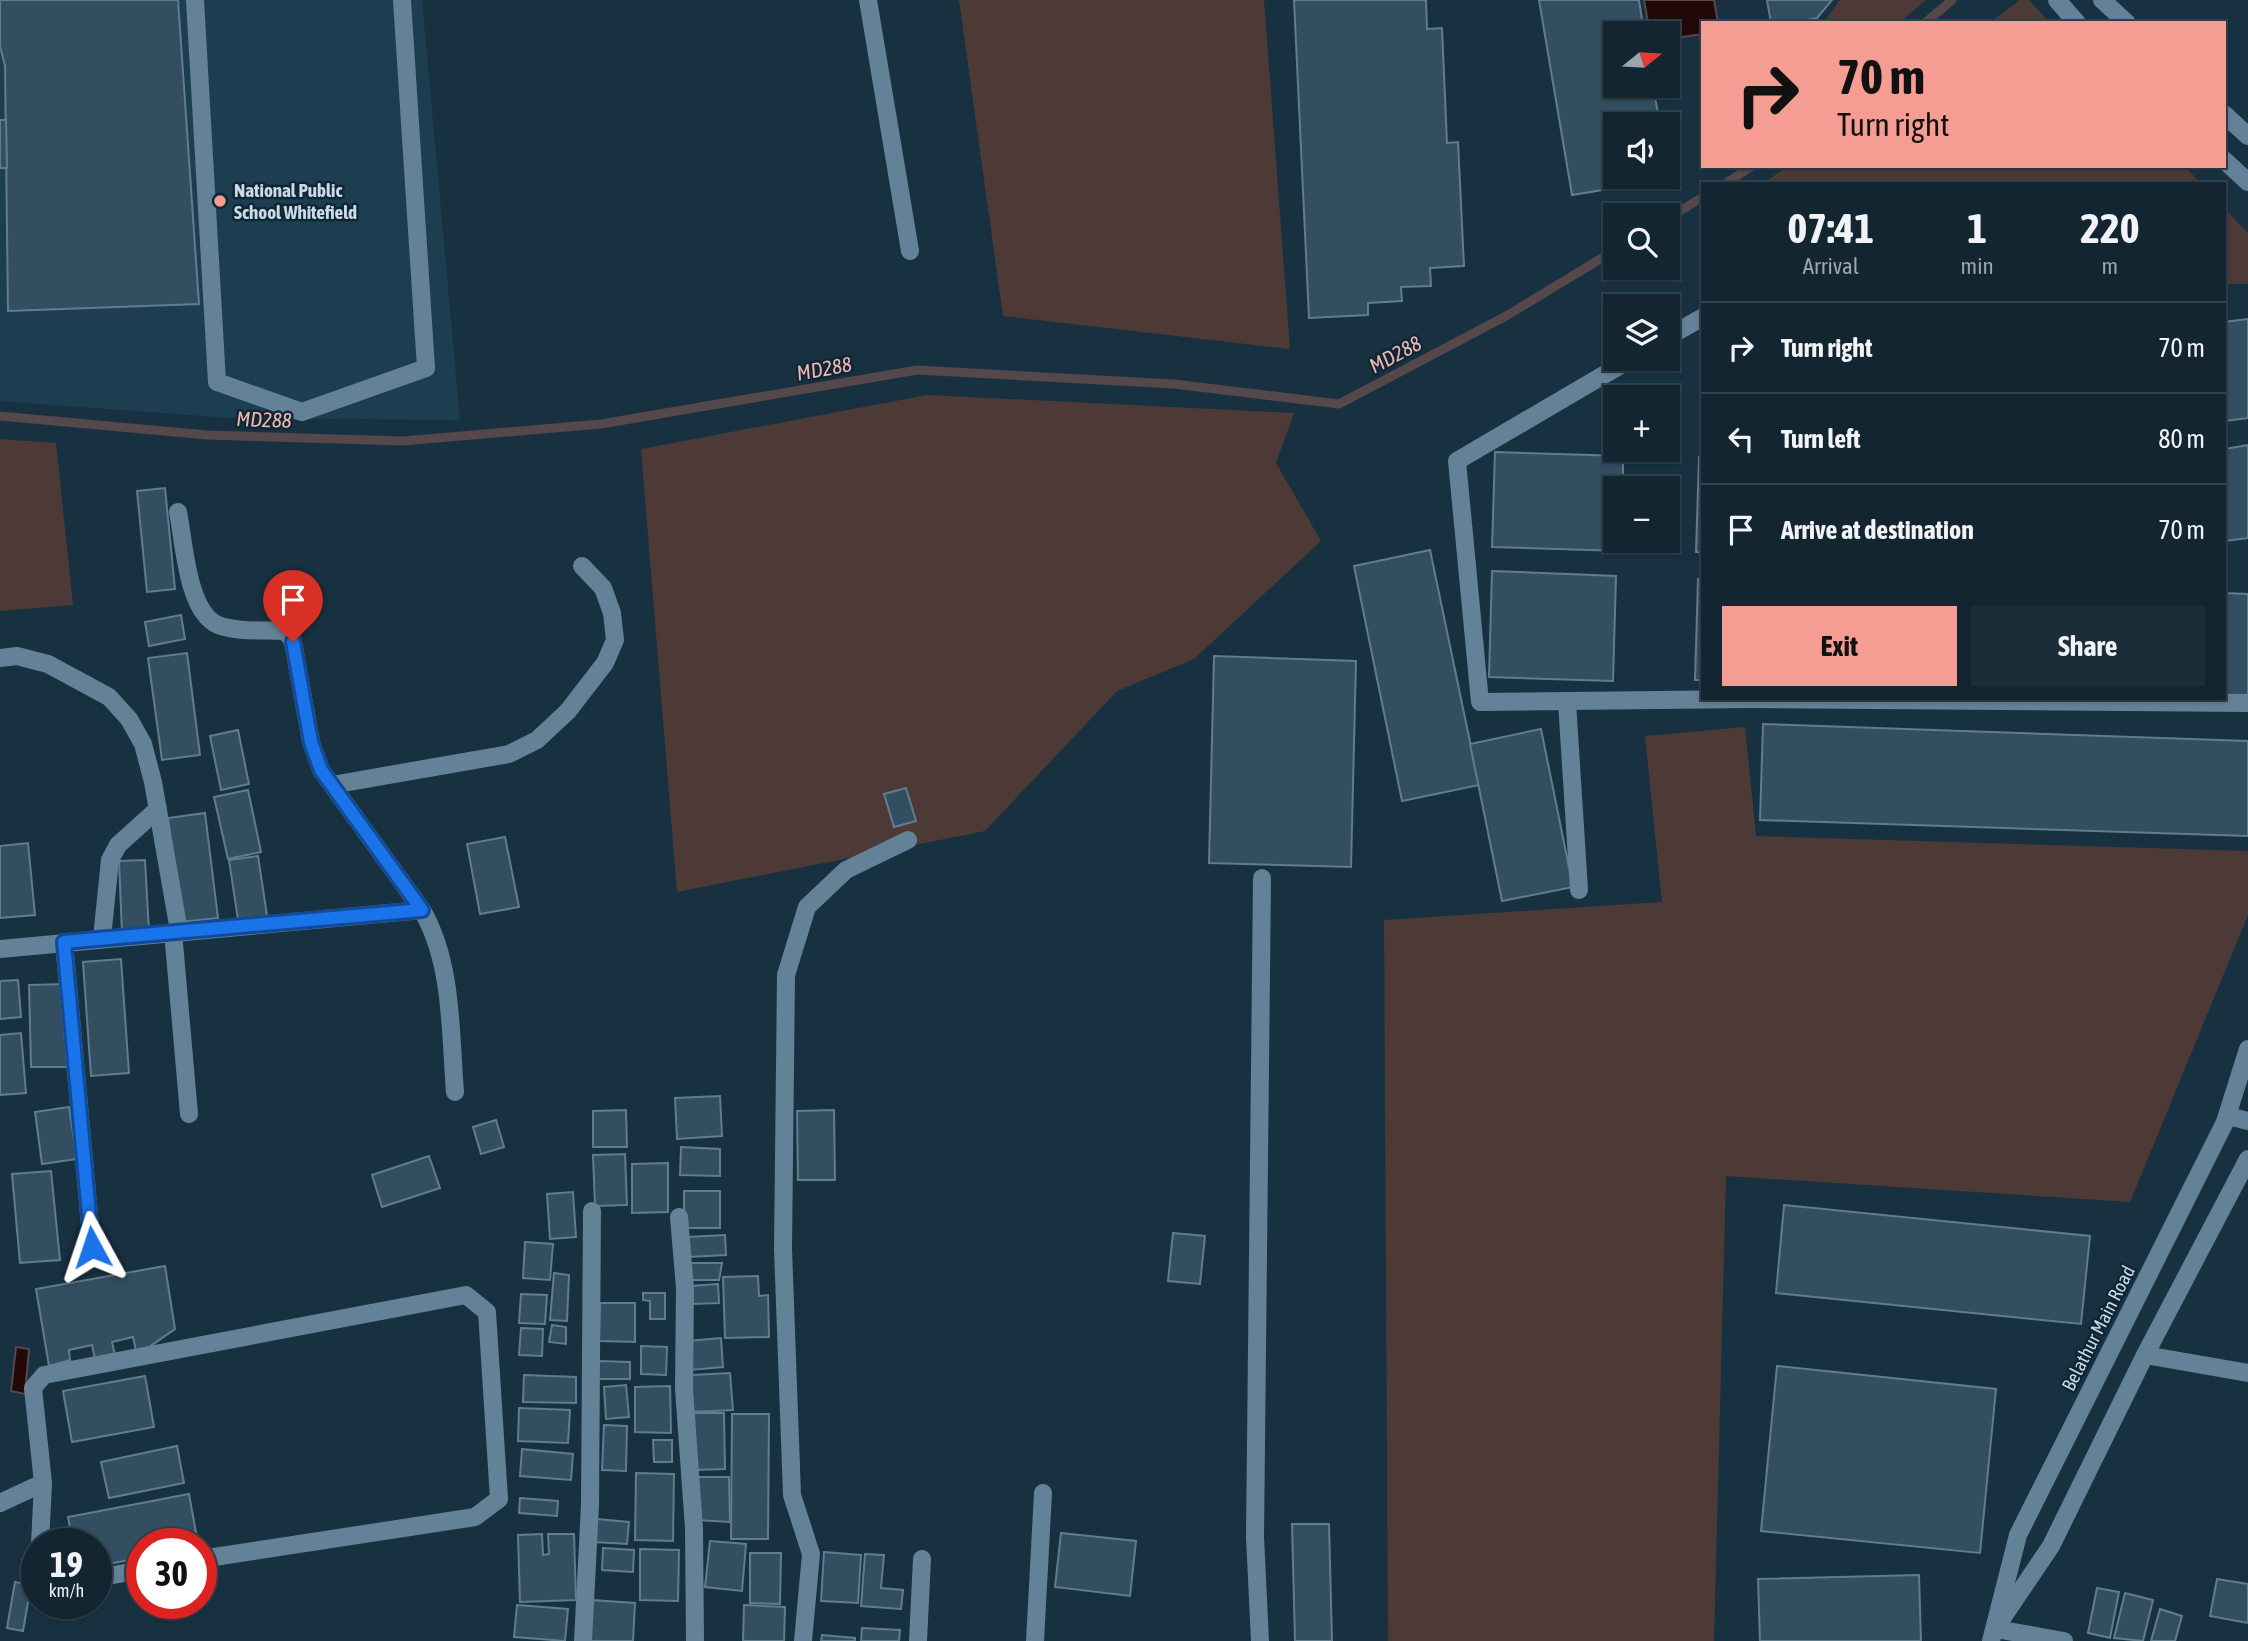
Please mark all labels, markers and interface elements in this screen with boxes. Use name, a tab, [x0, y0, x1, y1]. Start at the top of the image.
north arrow	[1603, 21, 1680, 98]
map controls	[1603, 21, 1680, 553]
text: 70 m	[1837, 48, 1925, 104]
icon: right	[1722, 49, 1813, 140]
text: Turn right	[1837, 106, 1950, 143]
button: sound	[1603, 112, 1680, 189]
place label: National Public School Whitefield	[234, 179, 357, 223]
marker: National Public School Whitefield	[212, 193, 228, 209]
button: search	[1603, 203, 1680, 280]
text: 07:41	[1788, 204, 1874, 252]
text: 1	[1967, 204, 1987, 252]
text: 220	[2080, 204, 2139, 252]
text: Arrival	[1803, 253, 1859, 279]
text: min	[1961, 253, 1994, 279]
text: m	[2102, 253, 2118, 279]
button: layers	[1603, 294, 1680, 371]
icon: right	[1722, 329, 1760, 367]
water label: MD288	[1365, 330, 1425, 378]
text: Turn right	[1781, 333, 1872, 363]
text: 70 m	[2158, 333, 2205, 363]
water label: MD288	[795, 351, 854, 385]
button: +	[1603, 385, 1680, 462]
water label: MD288	[236, 406, 292, 432]
icon: left	[1722, 420, 1760, 458]
text: Turn left	[1781, 424, 1861, 454]
text: 80 m	[2158, 424, 2205, 454]
button: −	[1603, 476, 1680, 553]
icon: arrive	[1722, 511, 1760, 549]
text: Arrive at destination	[1781, 515, 1974, 545]
text: 70 m	[2158, 515, 2205, 545]
pin	[263, 570, 323, 642]
icon: arrive	[274, 581, 312, 619]
button: Exit	[1722, 606, 1957, 686]
button: Share	[1971, 606, 2205, 686]
position arrow	[55, 1210, 129, 1284]
street label: Belathur Main Road	[2057, 1262, 2139, 1394]
speed limit sign: 30	[126, 1528, 217, 1619]
text: 19	[50, 1544, 83, 1584]
text: km/h	[49, 1580, 84, 1601]

